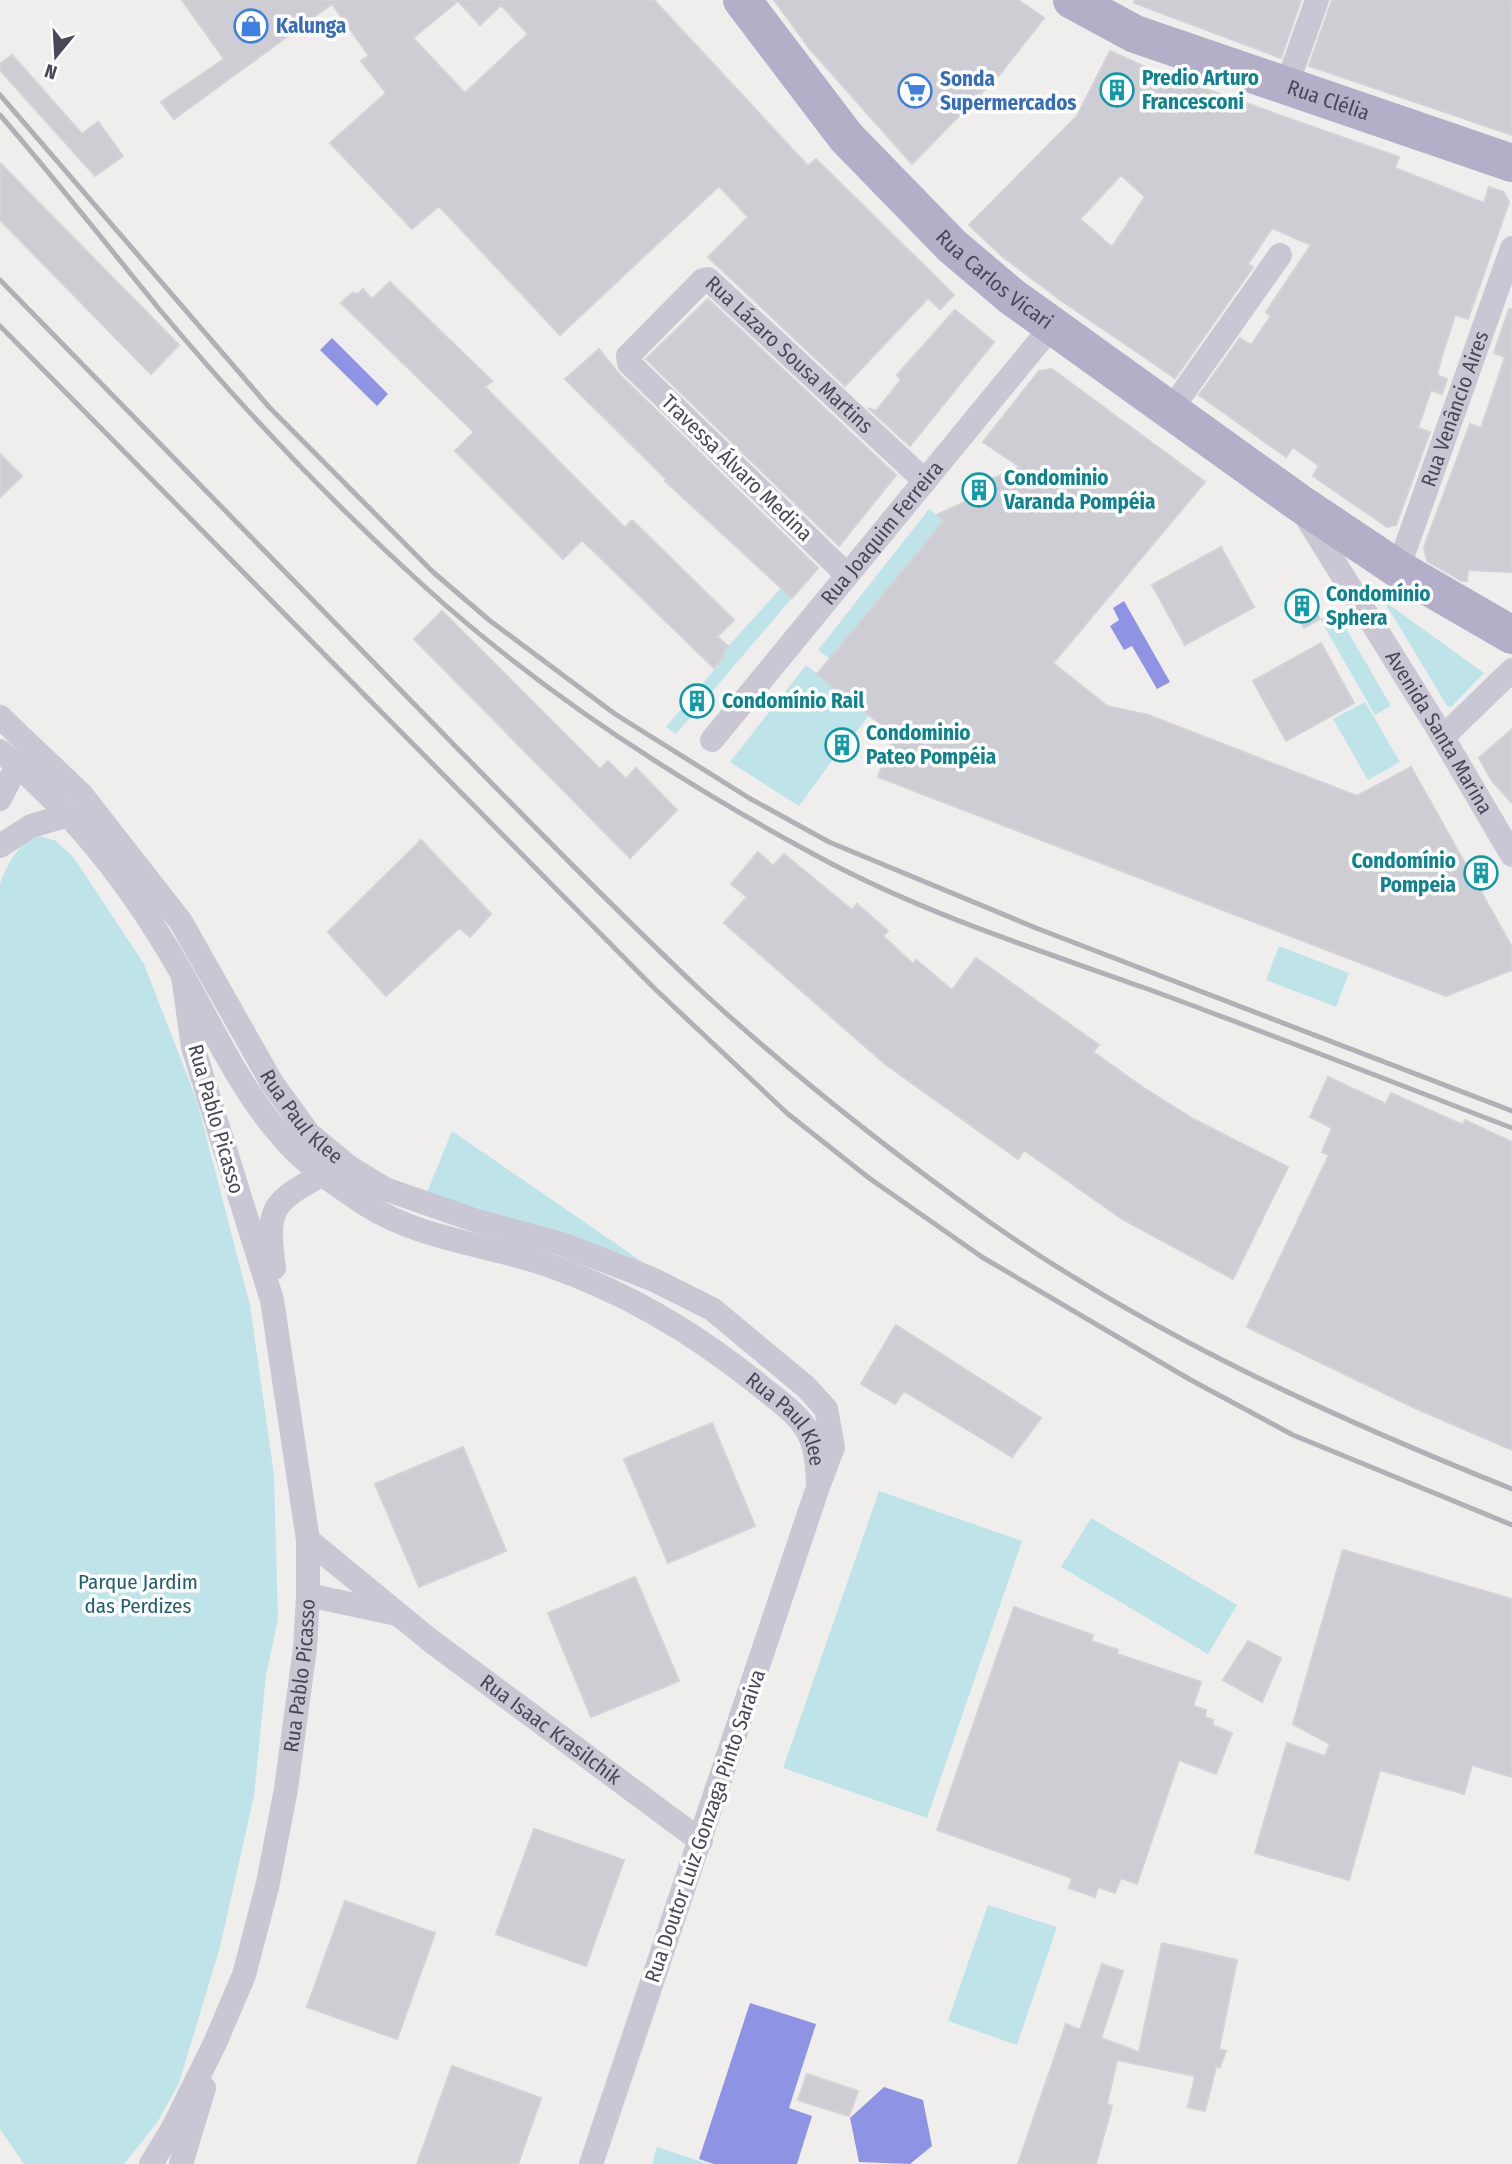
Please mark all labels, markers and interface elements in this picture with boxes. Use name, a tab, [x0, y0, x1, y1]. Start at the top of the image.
shop icon: Kalunga	[232, 7, 270, 45]
place label: Kalunga	[276, 13, 346, 39]
north arrow	[21, 21, 91, 91]
text: N	[42, 59, 60, 84]
place label: Predio Arturo Francesconi	[1142, 65, 1259, 115]
place label: Sonda Supermercados	[940, 66, 1077, 116]
building icon: Predio Arturo Francesconi	[1098, 71, 1136, 109]
supermarket icon: Sonda Supermercados	[896, 72, 934, 110]
street label: Rua Clélia	[1284, 74, 1373, 126]
street label: Rua Carlos Vicari	[930, 224, 1058, 335]
street label: Rua Lázaro Sousa Martins	[700, 270, 878, 439]
street label: Rua Venâncio Aires	[1415, 327, 1494, 490]
street label: Travessa Álvaro Medina	[656, 389, 818, 547]
street label: Rua Joaquim Ferreira	[815, 456, 949, 610]
place label: Condominio Varanda Pompéia	[1003, 465, 1155, 515]
building icon: Condominio Varanda Pompéia	[960, 471, 998, 509]
place label: Condomínio Sphera	[1326, 581, 1431, 631]
building icon: Condomínio Sphera	[1283, 587, 1321, 625]
street label: Avenida Santa Marina	[1380, 646, 1498, 819]
building icon: Condomínio Rail	[678, 682, 716, 720]
place label: Condomínio Rail	[722, 688, 864, 714]
place label: Condominio Pateo Pompéia	[866, 720, 996, 770]
building icon: Condominio Pateo Pompéia	[823, 726, 861, 764]
place label: Condomínio Pompeia	[1351, 848, 1456, 898]
building icon: Condomínio Pompeia	[1462, 854, 1500, 892]
street label: Rua Pablo Picasso	[182, 1041, 250, 1197]
street label: Rua Paul Klee	[254, 1065, 348, 1170]
street label: Rua Paul Klee	[741, 1367, 830, 1467]
park label: Parque Jardim das Perdizes	[78, 1569, 198, 1619]
street label: Rua Pablo Picasso	[278, 1598, 321, 1754]
street label: Rua Doutor Luiz Gonzaga Pinto Saraiva	[639, 1666, 771, 1986]
street label: Rua Isaac Krasilchik	[475, 1669, 627, 1791]

